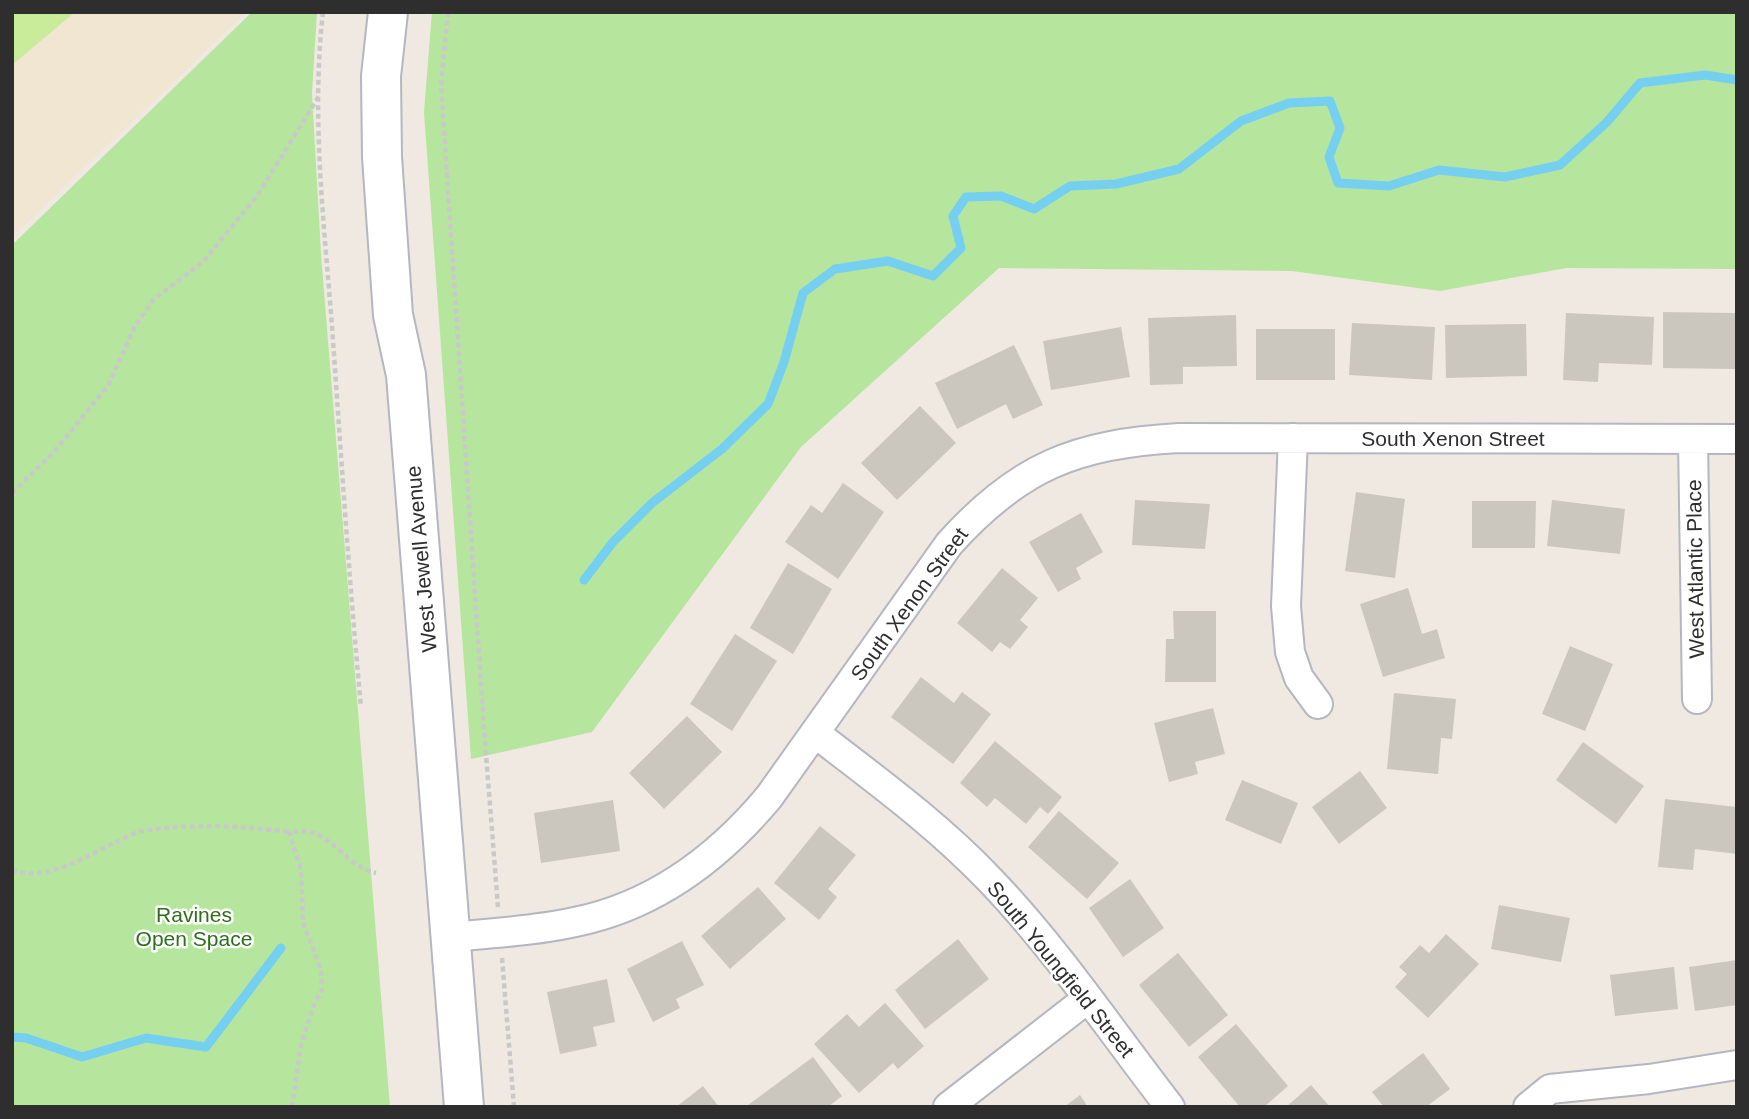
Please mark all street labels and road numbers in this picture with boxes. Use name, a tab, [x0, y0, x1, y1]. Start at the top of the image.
street label: South Xenon Street	[1361, 427, 1545, 450]
street label: West Jewell Avenue	[401, 465, 441, 653]
street label: West Atlantic Place	[1682, 479, 1708, 659]
street label: South Xenon Street	[846, 523, 972, 685]
street label: South Youngfield Street	[983, 876, 1139, 1062]

